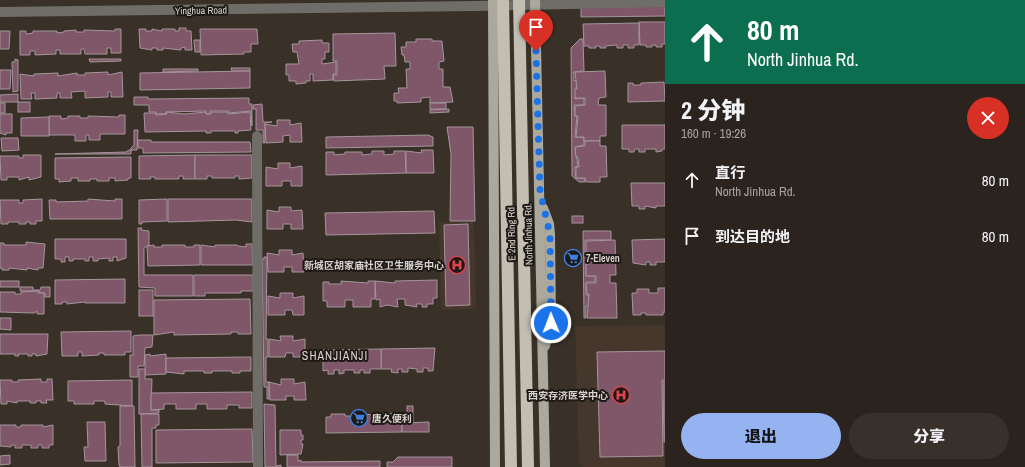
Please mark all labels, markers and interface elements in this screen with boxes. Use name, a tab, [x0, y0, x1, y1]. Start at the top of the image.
street label: Yinghua Road	[175, 4, 227, 17]
pin	[519, 10, 553, 51]
text: 80 m	[747, 11, 799, 49]
icon: arrive	[525, 16, 547, 38]
icon: ahead	[681, 16, 733, 68]
text: North Jinhua Rd.	[747, 47, 859, 72]
text: 2 分钟	[681, 94, 745, 126]
button: close	[967, 97, 1009, 139]
text: 160 m · 19:26	[681, 125, 746, 142]
text: 直行	[715, 162, 745, 183]
icon: ahead	[681, 169, 703, 191]
text: 80 m	[982, 170, 1009, 191]
text: North Jinhua Rd.	[715, 183, 796, 200]
street label: North Jinhua Rd.	[521, 203, 536, 265]
street label: E 2nd Ring Rd	[505, 207, 518, 261]
icon: arrive	[681, 225, 703, 247]
text: 到达目的地	[715, 226, 790, 247]
text: 80 m	[982, 226, 1009, 247]
supermarket icon: 7-Eleven	[563, 248, 583, 268]
place label: 7-Eleven	[586, 252, 620, 265]
hospital icon: 新城区胡家庙社区卫生服务中心	[447, 255, 467, 275]
place label: 新城区胡家庙社区卫生服务中心	[304, 259, 444, 272]
position arrow	[530, 302, 572, 344]
district label: SHANJIANJI	[302, 348, 368, 364]
hospital icon: 西安存济医学中心	[611, 385, 631, 405]
place label: 西安存济医学中心	[528, 389, 608, 402]
supermarket icon: 唐久便利	[349, 408, 369, 428]
place label: 唐久便利	[372, 412, 412, 425]
button: 退出	[681, 413, 841, 459]
button: 分享	[849, 413, 1009, 459]

